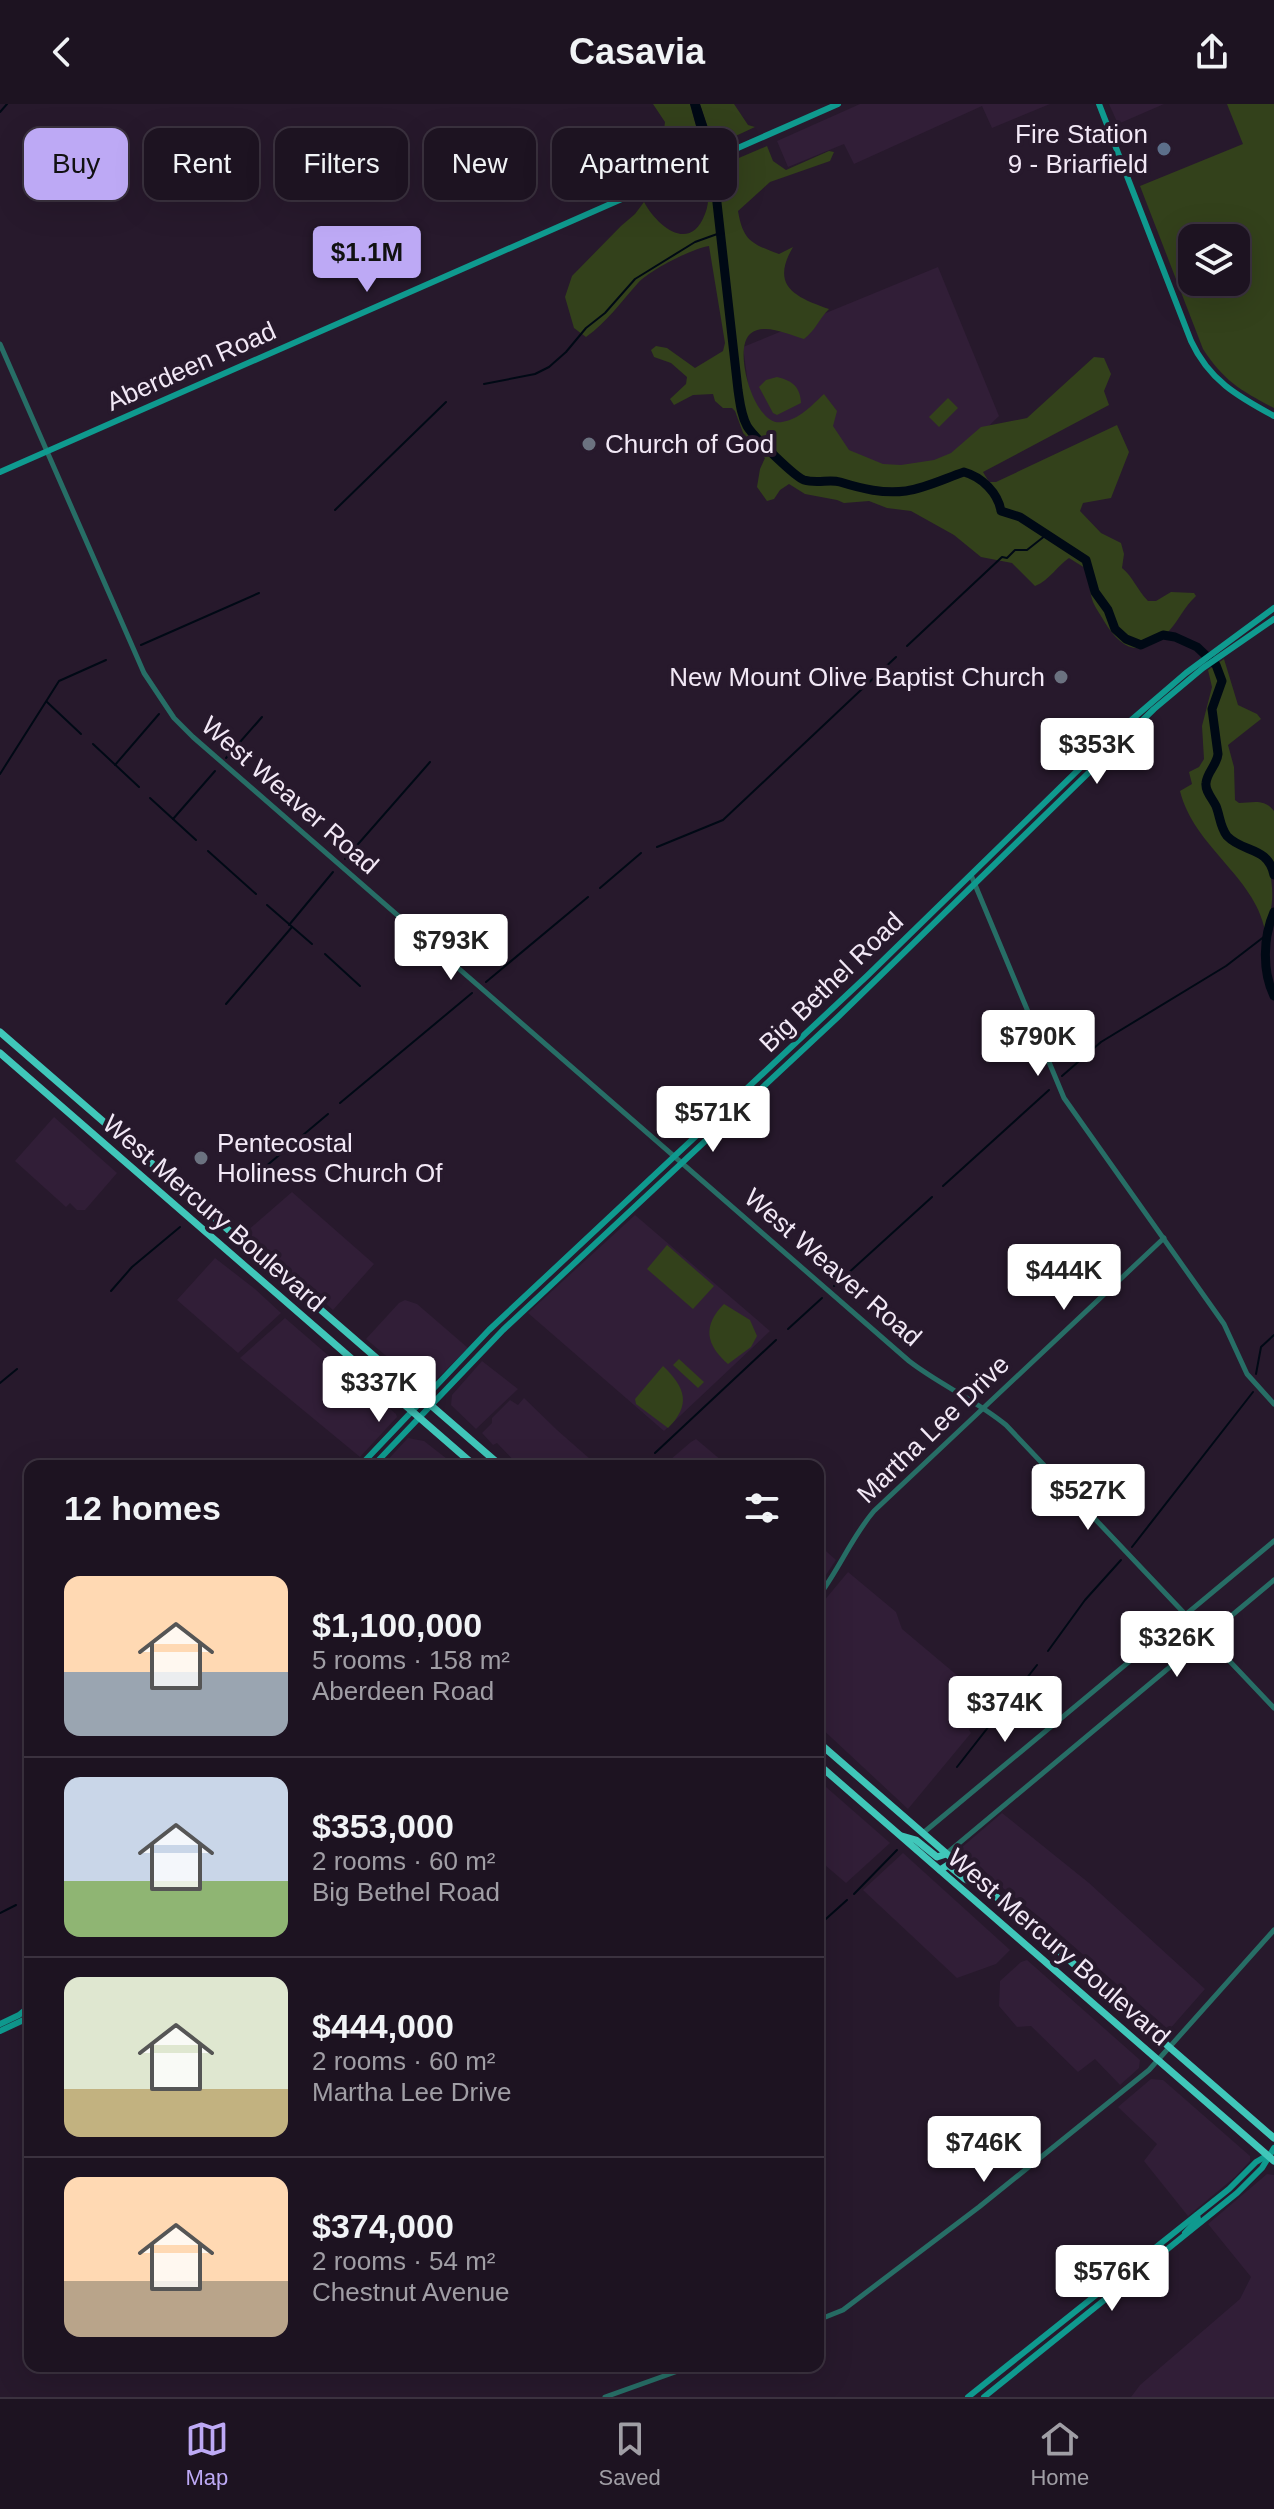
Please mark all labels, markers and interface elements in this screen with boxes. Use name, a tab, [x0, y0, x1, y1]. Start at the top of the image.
icon: back	[40, 30, 84, 74]
icon: share	[1190, 30, 1234, 74]
text: Casavia	[569, 31, 705, 72]
place label: Fire Station 9 - Briarfield	[1008, 119, 1148, 179]
chip: Buy	[24, 128, 128, 200]
chip: Rent	[144, 128, 259, 200]
chip: Filters	[275, 128, 408, 200]
chip: New	[424, 128, 536, 200]
chip: Apartment	[552, 128, 737, 200]
marker: Fire Station 9 - Briarfield	[1155, 140, 1173, 158]
map controls	[1178, 224, 1250, 296]
button: layers	[1178, 224, 1250, 296]
pin: $1.1M	[311, 226, 423, 294]
text: $1.1M	[331, 237, 403, 267]
street label: Aberdeen Road	[102, 315, 280, 417]
place label: Church of God	[605, 429, 774, 459]
marker: Church of God	[580, 435, 598, 453]
place label: New Mount Olive Baptist Church	[669, 662, 1045, 692]
marker: New Mount Olive Baptist Church	[1052, 668, 1070, 686]
street label: West Weaver Road	[195, 710, 385, 880]
pin: $353K	[1041, 718, 1153, 786]
text: $353K	[1059, 729, 1135, 759]
street label: Big Bethel Road	[753, 906, 909, 1058]
pin: $793K	[395, 914, 507, 982]
text: $793K	[413, 925, 489, 955]
pin: $790K	[982, 1010, 1094, 1078]
text: $790K	[1000, 1021, 1076, 1051]
pin: $571K	[657, 1086, 769, 1154]
text: $571K	[675, 1097, 751, 1127]
street label: West Mercury Boulevard	[97, 1108, 331, 1318]
place label: Pentecostal Holiness Church Of	[217, 1128, 443, 1188]
marker: Pentecostal Holiness Church Of	[192, 1149, 210, 1167]
street label: West Weaver Road	[738, 1182, 928, 1352]
pin: $444K	[1008, 1244, 1120, 1312]
text: $444K	[1026, 1255, 1102, 1285]
street label: Martha Lee Drive	[851, 1349, 1015, 1509]
pin: $337K	[323, 1356, 435, 1424]
text: $337K	[341, 1367, 417, 1397]
pin: $527K	[1032, 1464, 1144, 1532]
text: $527K	[1050, 1475, 1126, 1505]
icon: filters	[740, 1486, 784, 1530]
text: 12 homes	[64, 1489, 221, 1527]
text: $1,100,000	[312, 1606, 482, 1644]
icon: home	[128, 1608, 224, 1704]
pin: $326K	[1121, 1611, 1233, 1679]
text: $326K	[1139, 1622, 1215, 1652]
text: 5 rooms · 158 m²	[312, 1645, 510, 1675]
text: Aberdeen Road	[312, 1676, 494, 1706]
pin: $374K	[949, 1676, 1061, 1744]
text: $374K	[967, 1687, 1043, 1717]
text: $353,000	[312, 1807, 454, 1845]
icon: home	[128, 1809, 224, 1905]
street label: West Mercury Boulevard	[942, 1842, 1176, 2052]
text: 2 rooms · 60 m²	[312, 1846, 496, 1876]
text: Big Bethel Road	[312, 1877, 500, 1907]
text: $444,000	[312, 2007, 454, 2045]
icon: home	[128, 2009, 224, 2105]
text: 2 rooms · 60 m²	[312, 2046, 496, 2076]
text: Martha Lee Drive	[312, 2077, 511, 2107]
pin: $746K	[928, 2116, 1040, 2184]
text: $746K	[946, 2127, 1022, 2157]
text: $374,000	[312, 2207, 454, 2245]
icon: home	[128, 2209, 224, 2305]
pin: $576K	[1056, 2245, 1168, 2313]
text: 2 rooms · 54 m²	[312, 2246, 496, 2276]
text: $576K	[1074, 2256, 1150, 2286]
text: Chestnut Avenue	[312, 2277, 510, 2307]
tab: Map	[185, 2417, 229, 2491]
tab: Saved	[598, 2417, 661, 2491]
tab: Home	[1030, 2417, 1089, 2491]

